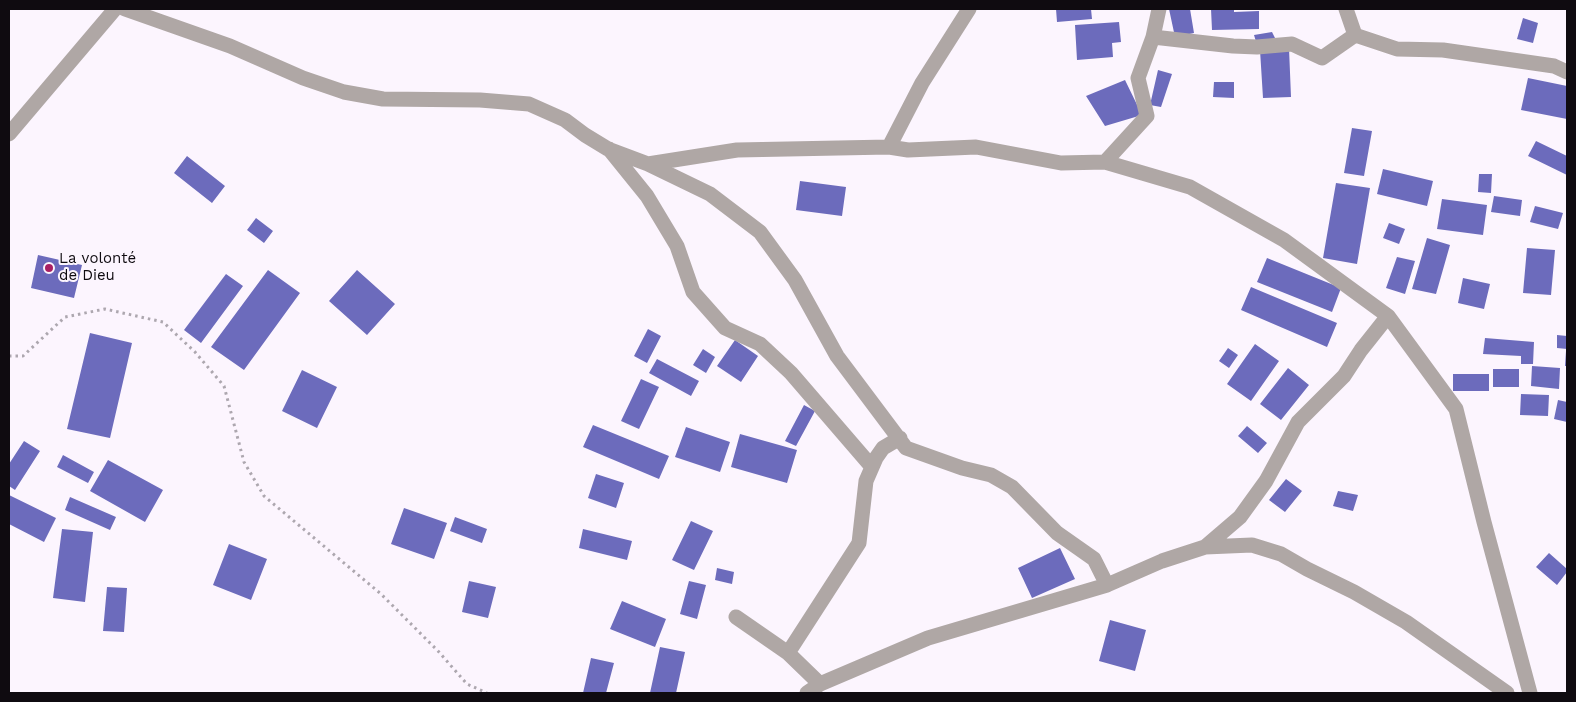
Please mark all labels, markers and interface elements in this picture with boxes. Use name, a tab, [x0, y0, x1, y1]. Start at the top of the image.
place label: La volonté de Dieu	[59, 250, 136, 285]
marker: La volonté de Dieu	[43, 262, 55, 274]

